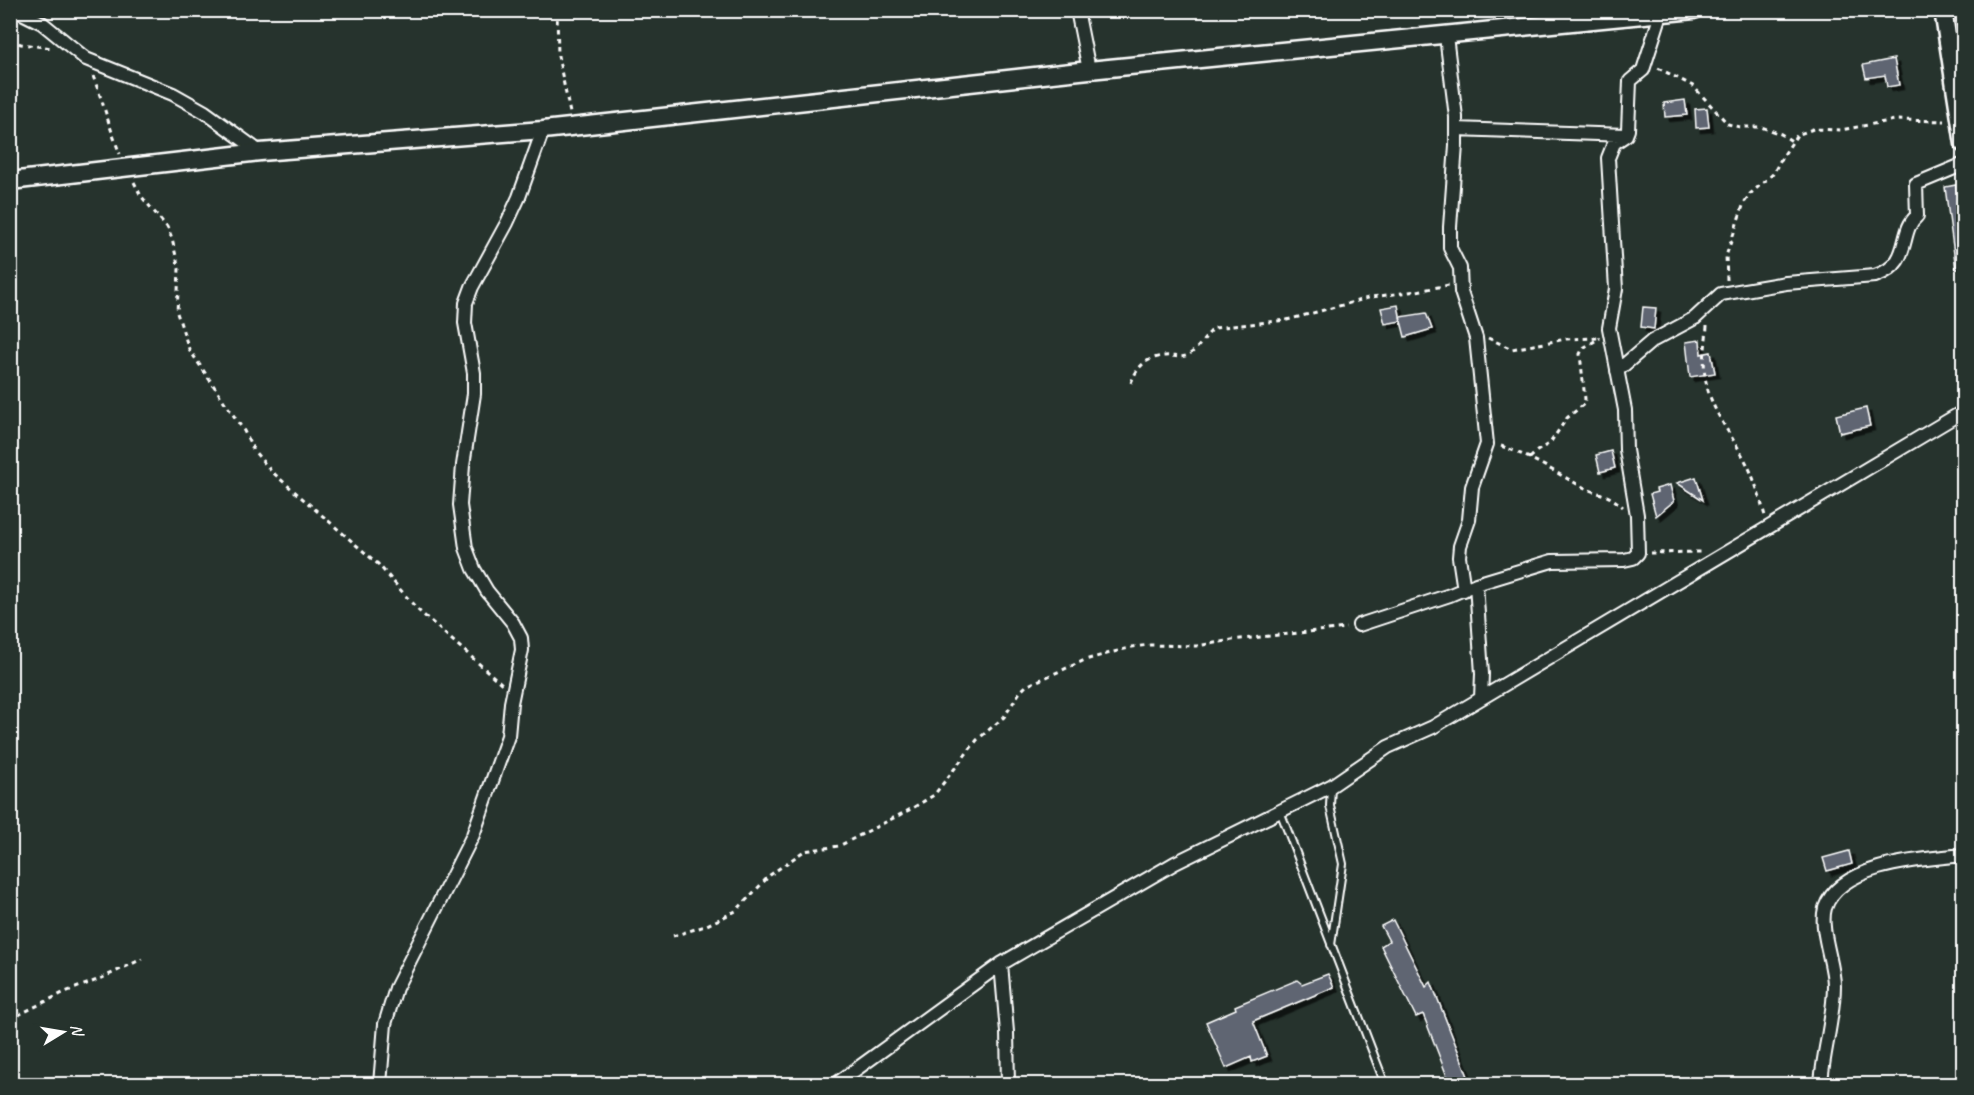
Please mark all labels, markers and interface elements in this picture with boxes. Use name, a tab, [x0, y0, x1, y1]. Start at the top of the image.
north arrow	[33, 1002, 93, 1062]
text: N	[66, 1023, 88, 1039]

